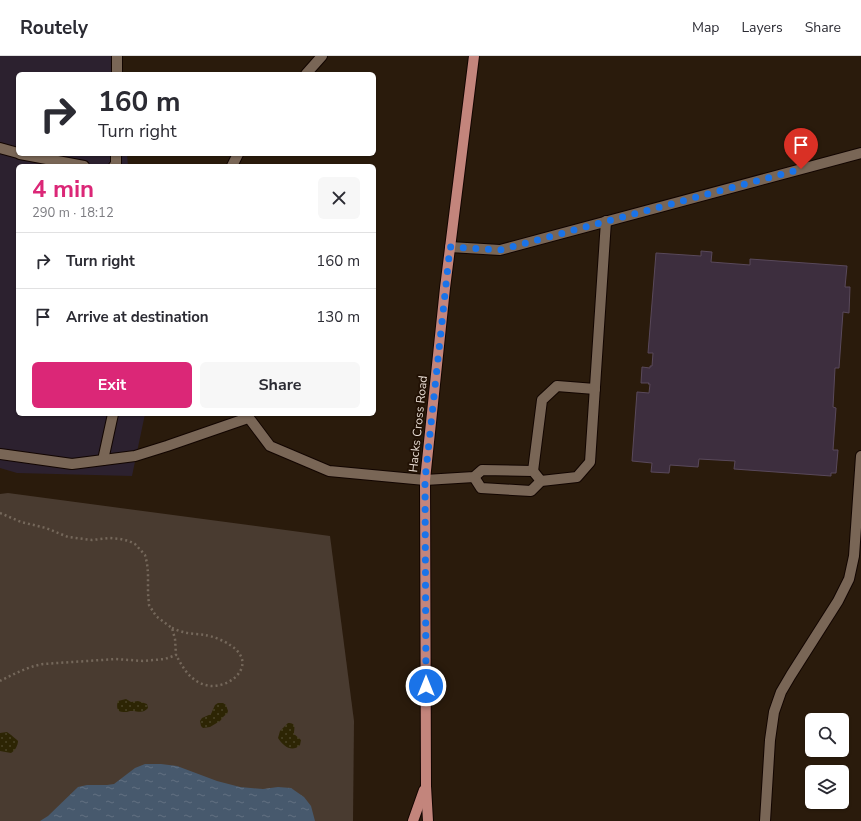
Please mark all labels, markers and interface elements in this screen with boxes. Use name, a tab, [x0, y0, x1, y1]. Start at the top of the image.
text: Routely	[20, 15, 88, 41]
text: Map	[692, 18, 719, 37]
text: Layers	[741, 18, 783, 37]
text: Share	[805, 18, 841, 37]
text: 160 m	[98, 83, 181, 121]
icon: right	[32, 88, 84, 140]
text: Turn right	[98, 119, 177, 143]
pin	[784, 128, 818, 169]
icon: arrive	[790, 134, 812, 156]
text: 4 min	[32, 173, 94, 205]
button: close	[318, 177, 360, 219]
text: 290 m · 18:12	[32, 204, 114, 222]
icon: right	[32, 250, 54, 272]
text: Turn right	[66, 251, 135, 271]
text: 160 m	[316, 251, 360, 271]
icon: arrive	[32, 306, 54, 328]
text: Arrive at destination	[66, 307, 209, 327]
text: 130 m	[316, 307, 360, 327]
button: Exit	[32, 362, 192, 408]
button: Share	[200, 362, 360, 408]
street label: Hacks Cross Road	[405, 375, 431, 473]
position arrow	[405, 665, 447, 707]
map controls	[805, 713, 849, 809]
button: search	[805, 713, 849, 757]
button: layers	[805, 765, 849, 809]

